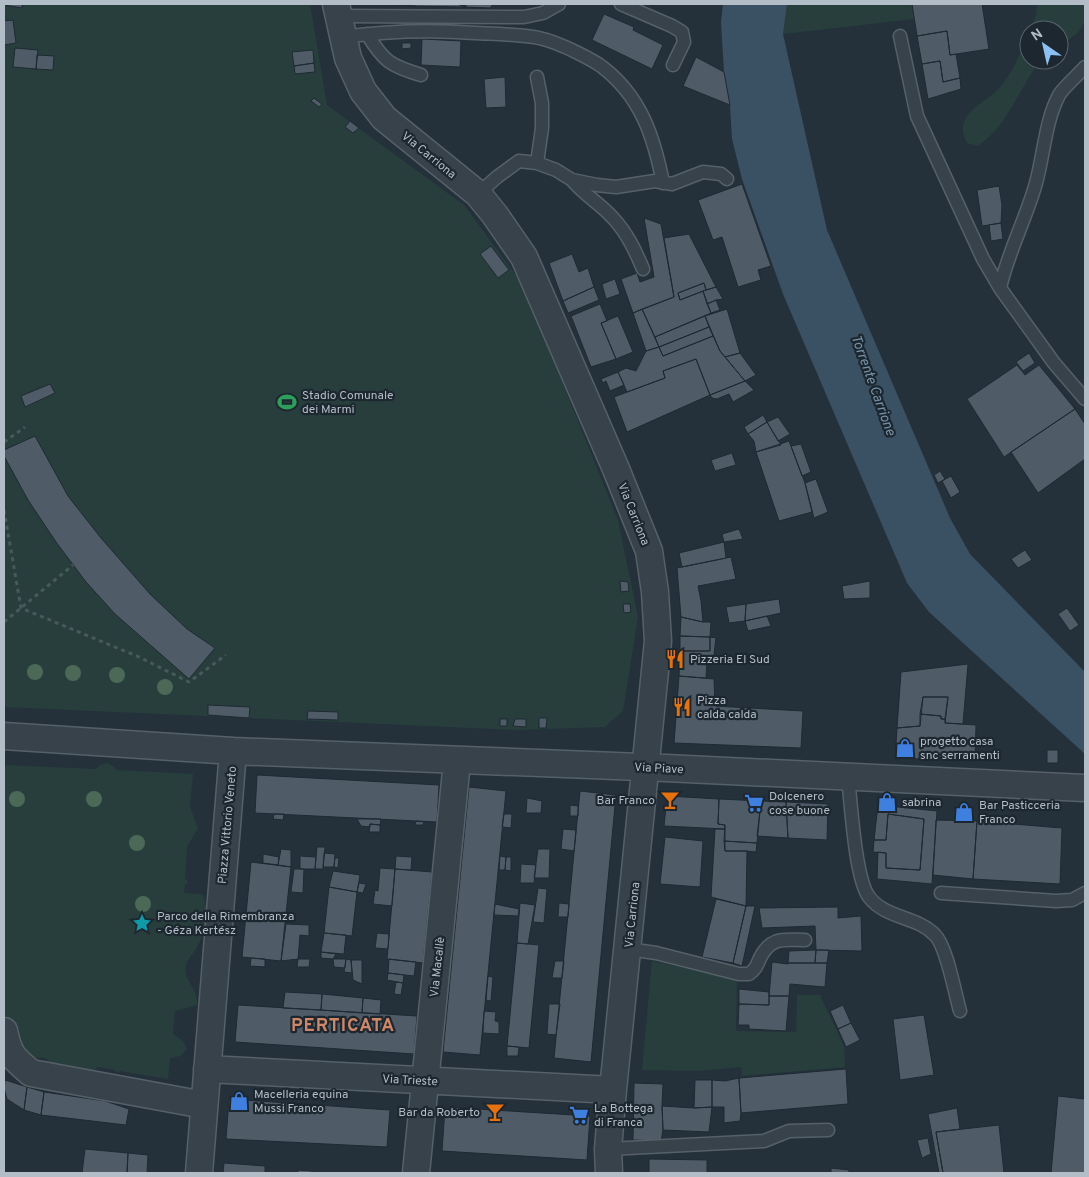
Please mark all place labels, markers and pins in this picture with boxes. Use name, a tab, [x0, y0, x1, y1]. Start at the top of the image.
place label: Stadio Comunale dei Marmi	[302, 388, 393, 418]
sports icon: Stadio Comunale dei Marmi	[276, 391, 298, 413]
restaurant icon: Pizzeria El Sud	[664, 648, 686, 670]
place label: Pizzeria El Sud	[690, 652, 770, 668]
place label: Pizza calda calda	[697, 693, 757, 723]
restaurant icon: Pizza calda calda	[671, 696, 693, 718]
place label: progetto casa snc serramenti	[920, 734, 1000, 764]
shop icon: progetto casa snc serramenti	[894, 737, 916, 759]
bar icon: Bar Franco	[659, 789, 681, 811]
place label: Dolcenero cose buone	[769, 789, 830, 819]
shop icon: sabrina	[876, 791, 898, 813]
supermarket icon: Dolcenero cose buone	[743, 792, 765, 814]
place label: Bar Franco	[597, 793, 655, 809]
place label: sabrina	[902, 795, 941, 811]
place label: Bar Pasticceria Franco	[979, 798, 1060, 828]
shop icon: Bar Pasticceria Franco	[953, 801, 975, 823]
place label: Parco della Rimembranza - Géza Kertész	[157, 909, 294, 939]
place icon: Parco della Rimembranza - Géza Kertész	[131, 912, 153, 934]
place label: Macelleria equina Mussi Franco	[254, 1087, 348, 1117]
shop icon: Macelleria equina Mussi Franco	[228, 1090, 250, 1112]
bar icon: Bar da Roberto	[484, 1101, 506, 1123]
place label: La Bottega di Franca	[594, 1101, 653, 1131]
supermarket icon: La Bottega di Franca	[568, 1104, 590, 1126]
place label: Bar da Roberto	[398, 1105, 480, 1121]

